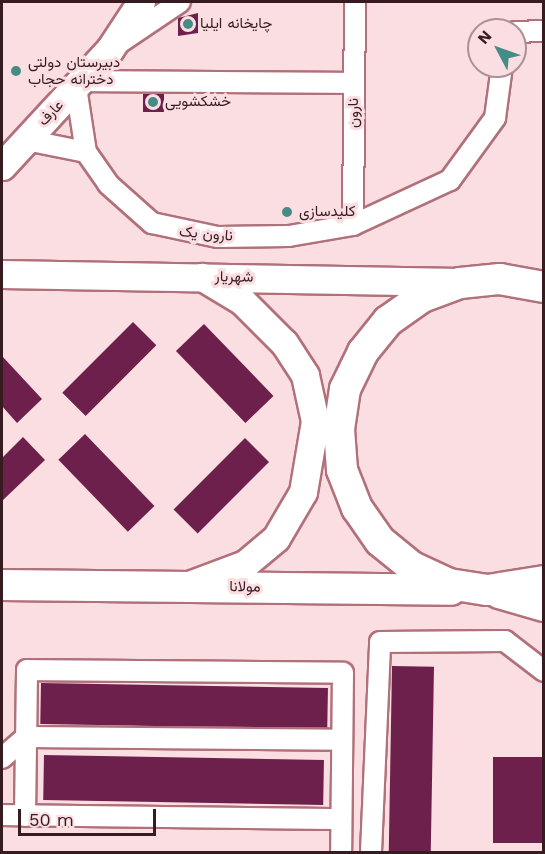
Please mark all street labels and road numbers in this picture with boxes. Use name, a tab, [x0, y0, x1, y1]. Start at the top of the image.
street label: عارف	[35, 96, 67, 130]
street label: نارون	[345, 98, 363, 128]
street label: نارون یک	[178, 223, 234, 245]
street label: شهریار	[214, 268, 254, 286]
street label: مولانا	[229, 578, 261, 596]

